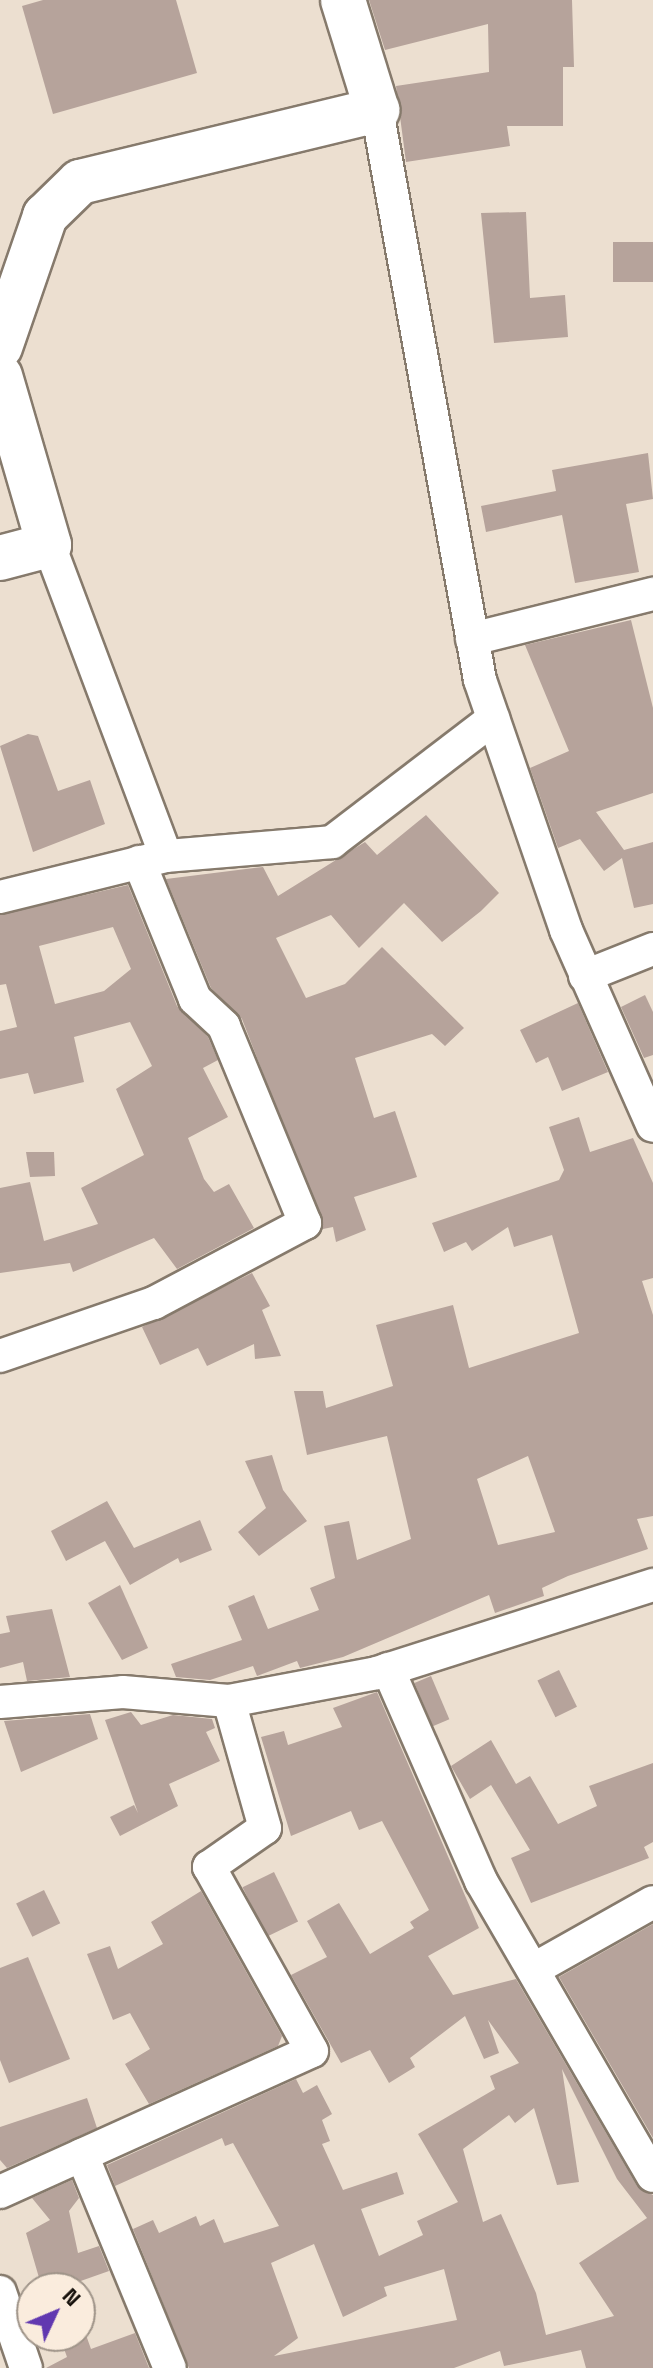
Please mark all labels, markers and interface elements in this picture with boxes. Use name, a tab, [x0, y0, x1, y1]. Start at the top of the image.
north arrow	[16, 2272, 96, 2352]
text: N	[57, 2282, 87, 2312]

